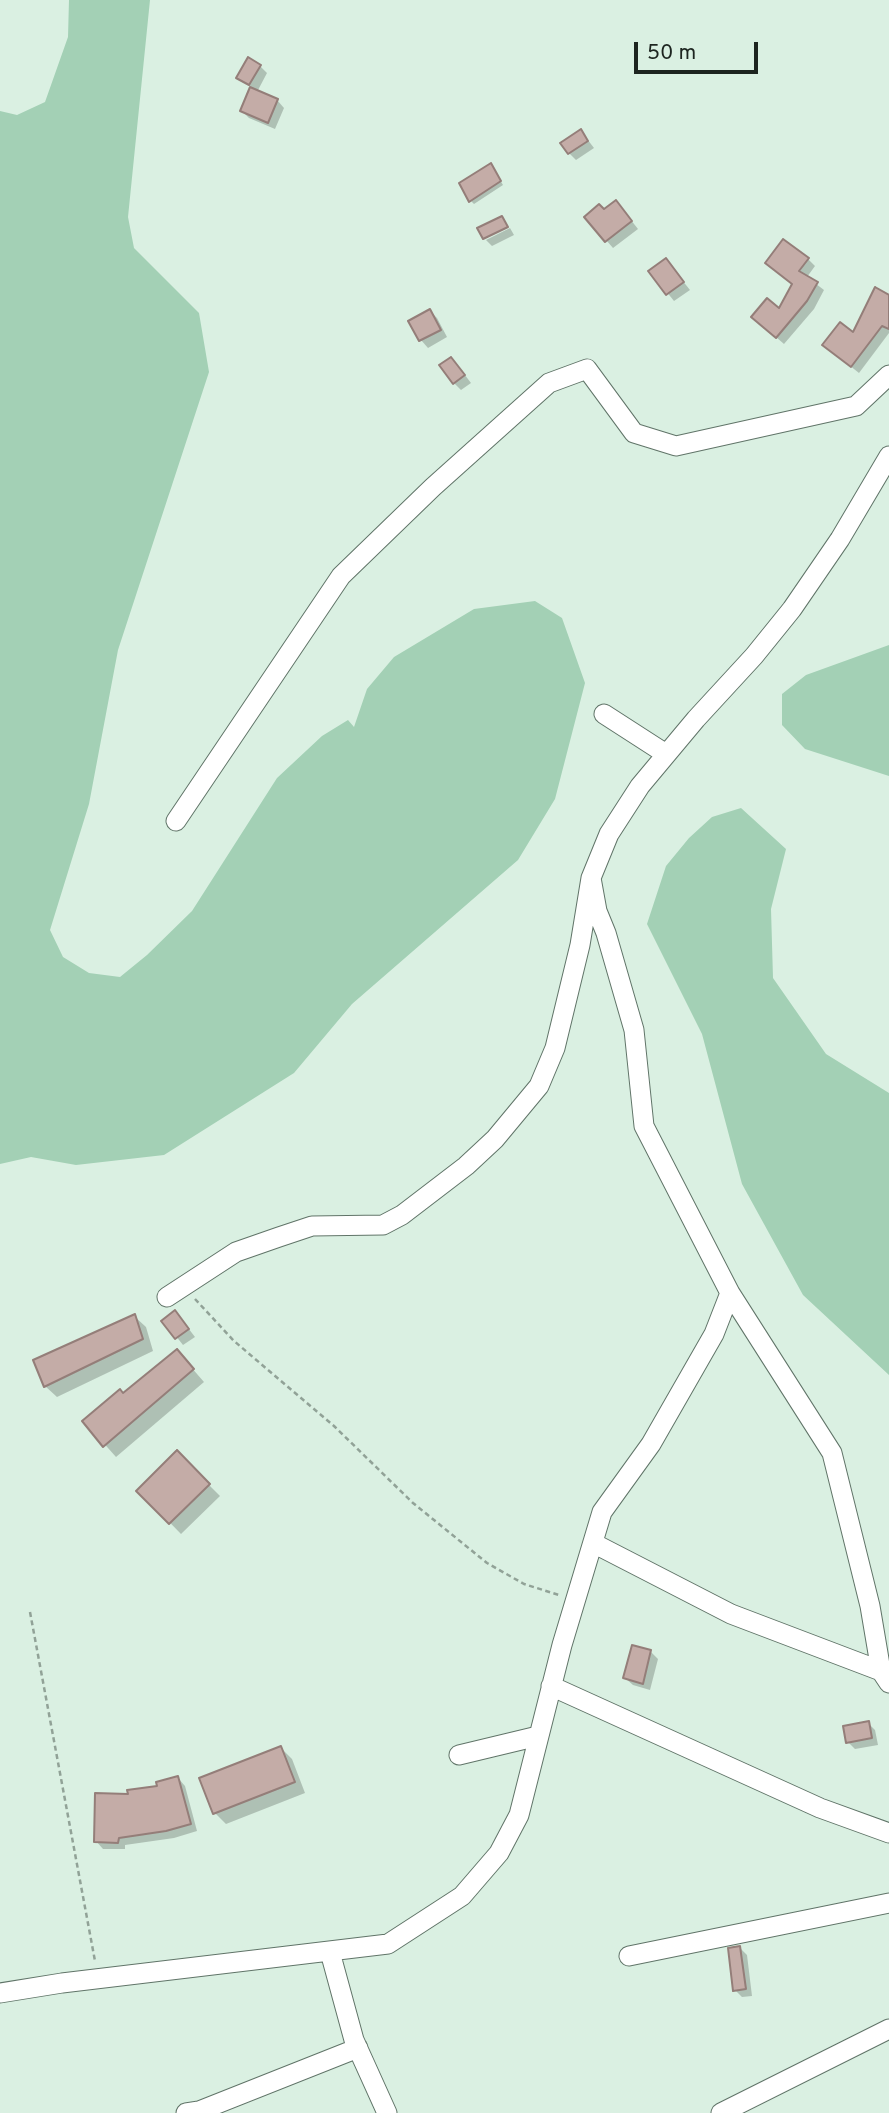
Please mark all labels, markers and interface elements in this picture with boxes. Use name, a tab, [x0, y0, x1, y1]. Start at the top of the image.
scale bar	[637, 28, 761, 72]
text: 50 m	[647, 40, 696, 67]

